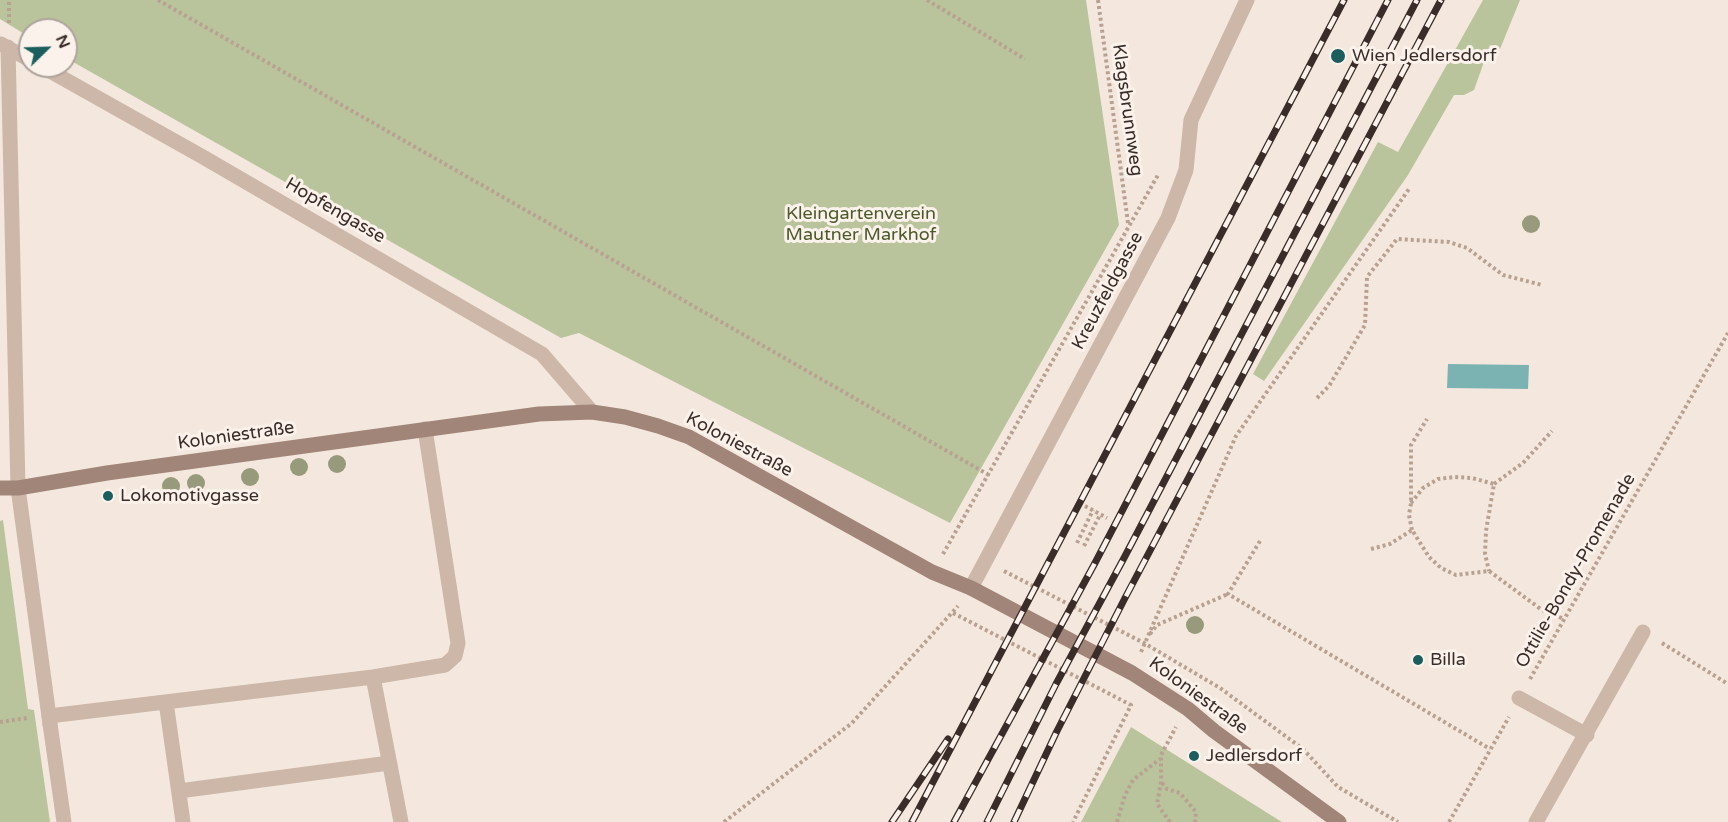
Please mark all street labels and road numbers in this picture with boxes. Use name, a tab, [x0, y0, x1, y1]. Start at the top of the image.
street label: Klagsbrunnweg	[1107, 42, 1147, 178]
street label: Hopfengasse	[281, 174, 389, 248]
street label: Kreuzfeldgasse	[1068, 228, 1148, 354]
street label: Koloniestraße	[682, 408, 796, 482]
street label: Koloniestraße	[176, 417, 296, 455]
street label: Ottilie-Bondy-Promenade	[1511, 470, 1641, 672]
street label: Koloniestraße	[1144, 653, 1252, 739]

